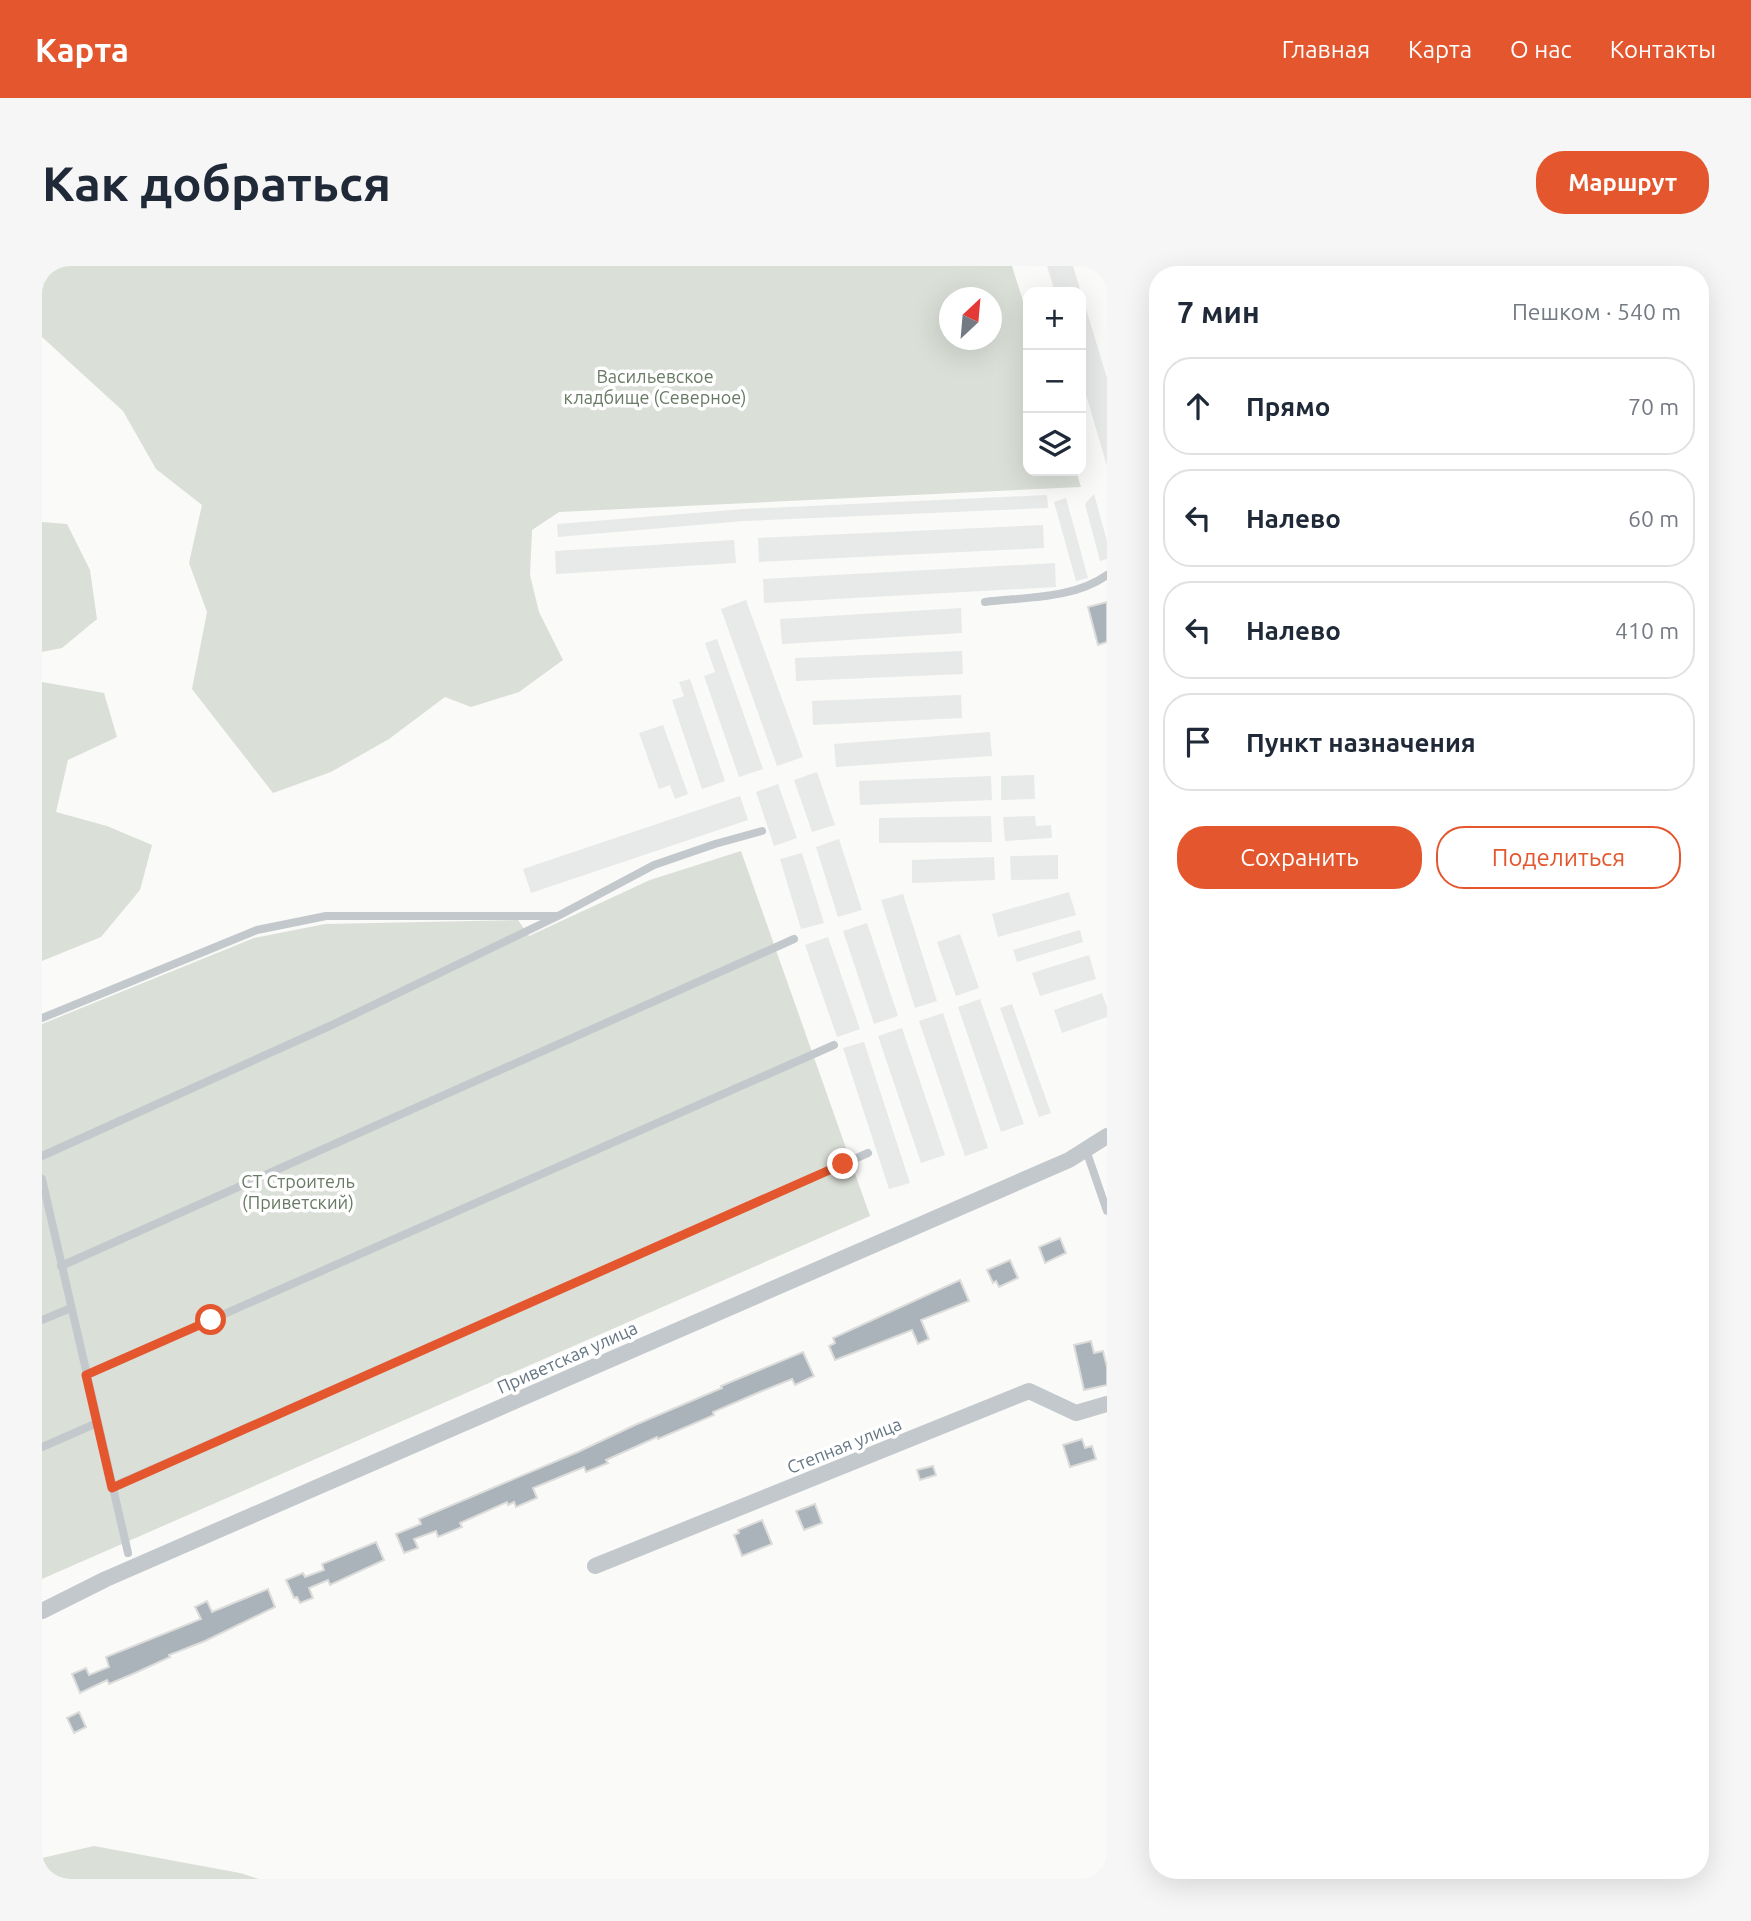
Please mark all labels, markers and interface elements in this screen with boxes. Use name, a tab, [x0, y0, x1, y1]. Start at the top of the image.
text: Карта	[35, 31, 129, 68]
text: Главная	[1282, 36, 1370, 63]
text: Карта	[1408, 36, 1472, 63]
text: О нас	[1510, 36, 1572, 63]
text: Контакты	[1610, 36, 1716, 63]
button: Маршрут	[1536, 151, 1709, 214]
text: Как добраться	[42, 155, 391, 210]
north arrow	[939, 287, 1002, 350]
map controls	[1023, 287, 1086, 476]
button: +	[1023, 287, 1086, 350]
text: 7 мин	[1177, 295, 1260, 329]
text: Пешком · 540 m	[1512, 299, 1681, 324]
button: −	[1023, 350, 1086, 413]
park label: Васильевское кладбище (Северное)	[564, 366, 747, 408]
icon: ahead	[1179, 387, 1217, 425]
text: Прямо	[1246, 392, 1330, 421]
text: 70 m	[1628, 394, 1679, 419]
button: layers	[1023, 413, 1086, 476]
icon: left	[1179, 499, 1217, 537]
text: Налево	[1246, 504, 1341, 533]
text: 60 m	[1628, 506, 1679, 531]
icon: left	[1179, 611, 1217, 649]
text: Налево	[1246, 616, 1341, 645]
text: 410 m	[1615, 618, 1679, 643]
icon: arrive	[1179, 723, 1217, 761]
text: Пункт назначения	[1246, 728, 1476, 757]
button: Сохранить	[1177, 826, 1422, 889]
button: Поделиться	[1436, 826, 1681, 889]
route end	[827, 1148, 858, 1179]
park label: СТ Строитель (Приветский)	[241, 1171, 355, 1213]
route start	[195, 1304, 226, 1335]
street label: Приветская улица	[494, 1317, 640, 1397]
street label: Степная улица	[784, 1413, 904, 1477]

